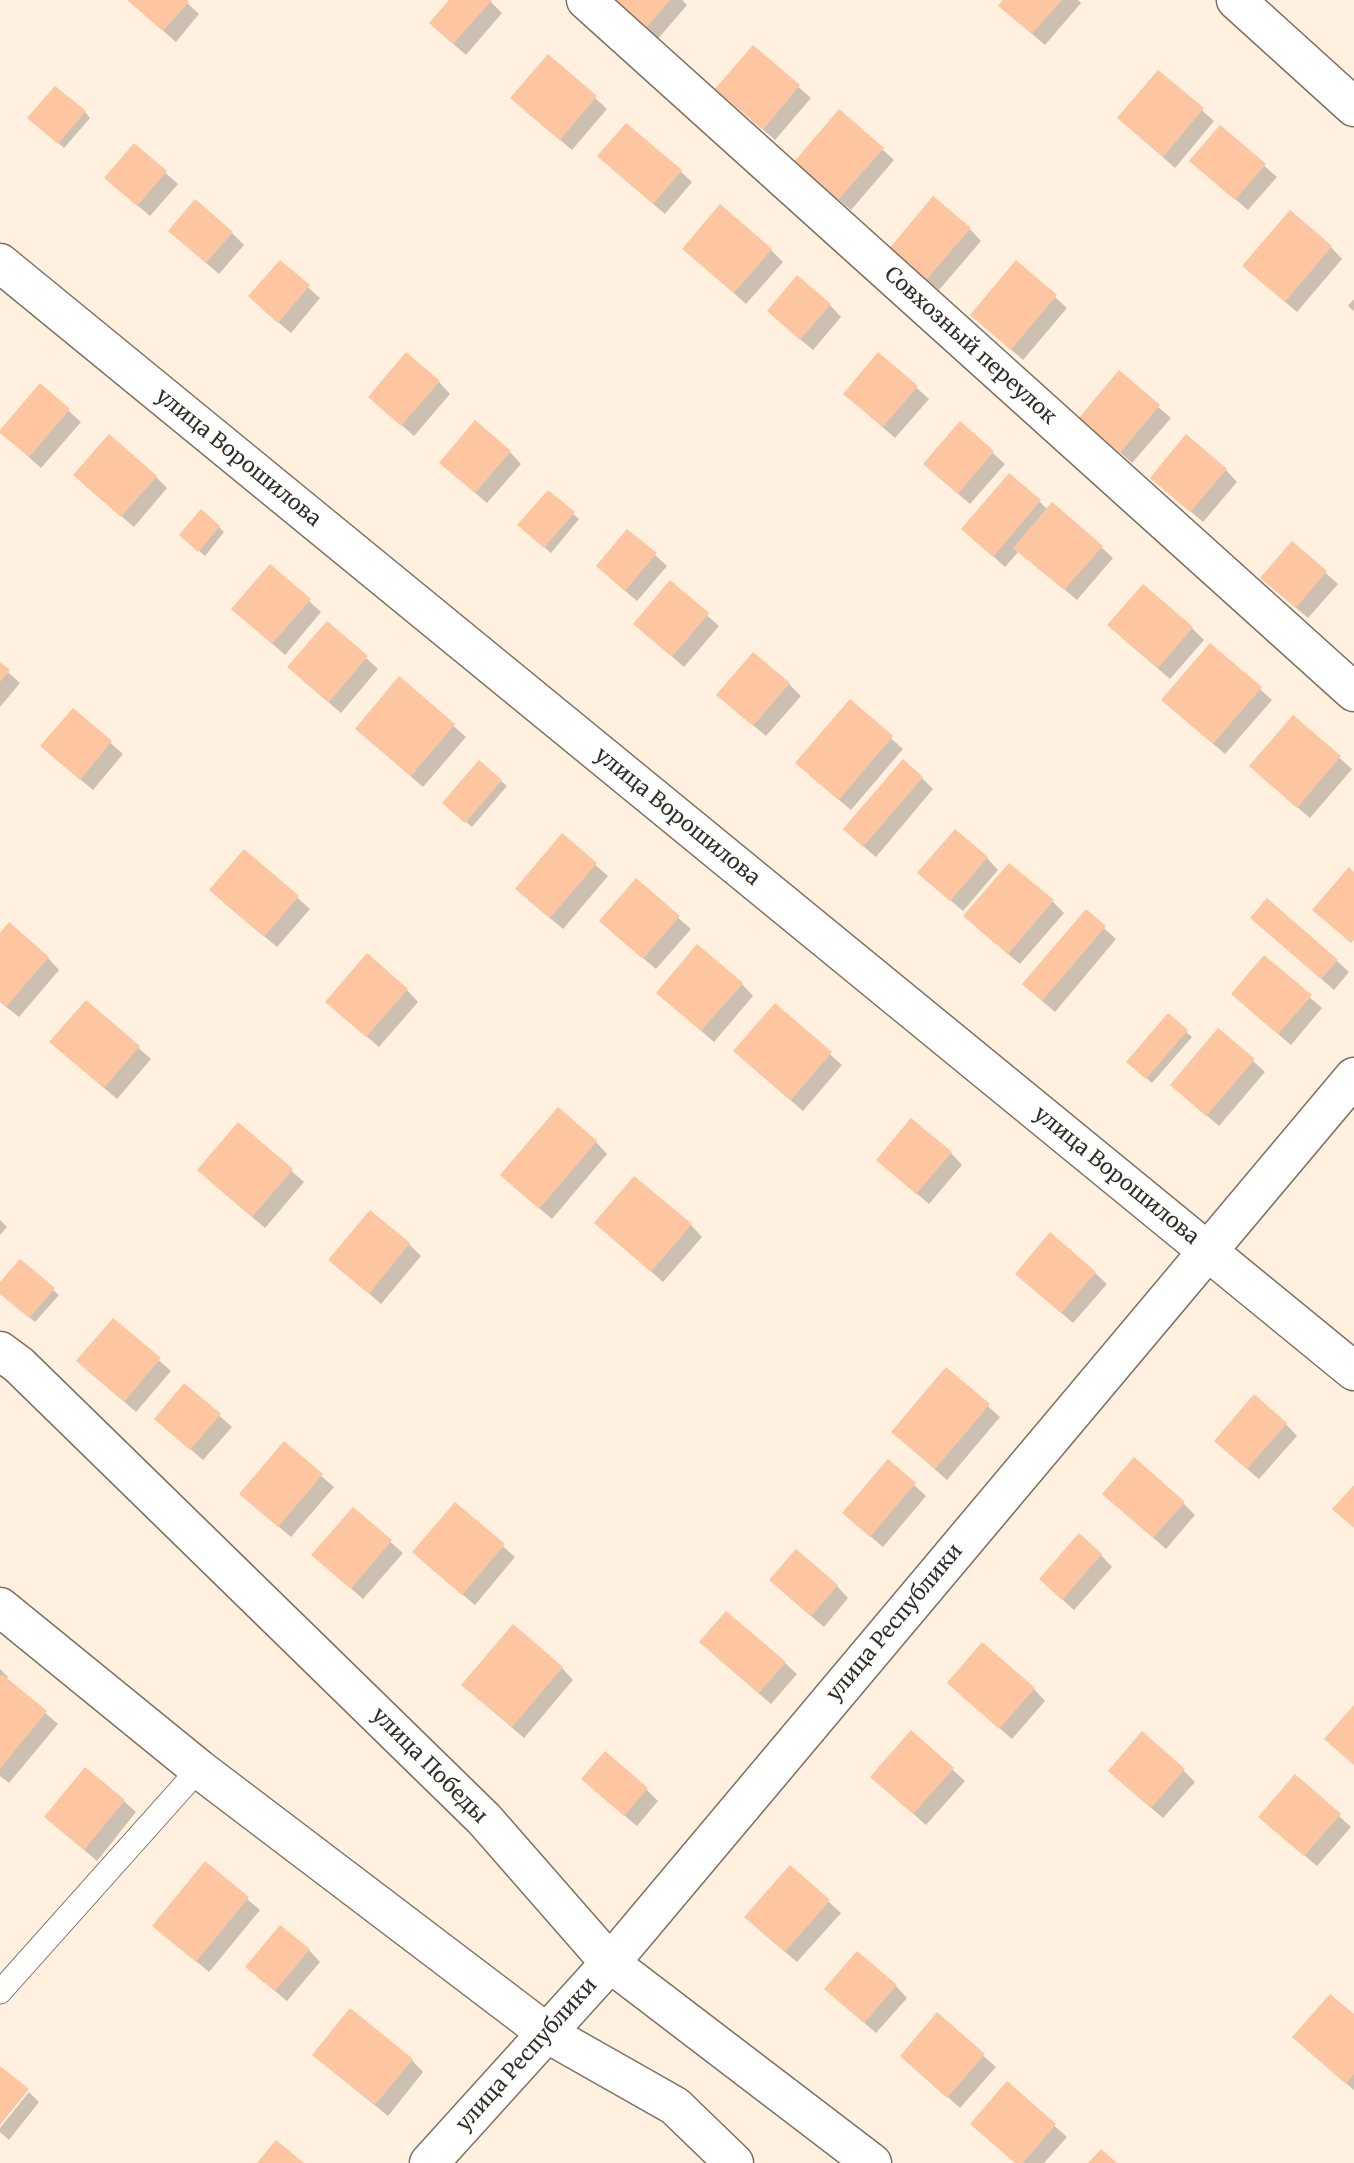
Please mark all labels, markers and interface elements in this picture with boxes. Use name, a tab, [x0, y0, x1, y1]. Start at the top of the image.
street label: Совхозный переулок	[879, 262, 1061, 430]
street label: улица Ворошилова	[150, 384, 326, 532]
street label: улица Ворошилова	[589, 743, 765, 891]
street label: улица Ворошилова	[1028, 1102, 1204, 1250]
street label: улица Республики	[822, 1539, 968, 1707]
street label: улица Победы	[366, 1703, 492, 1829]
street label: улица Республики	[451, 1973, 603, 2137]

